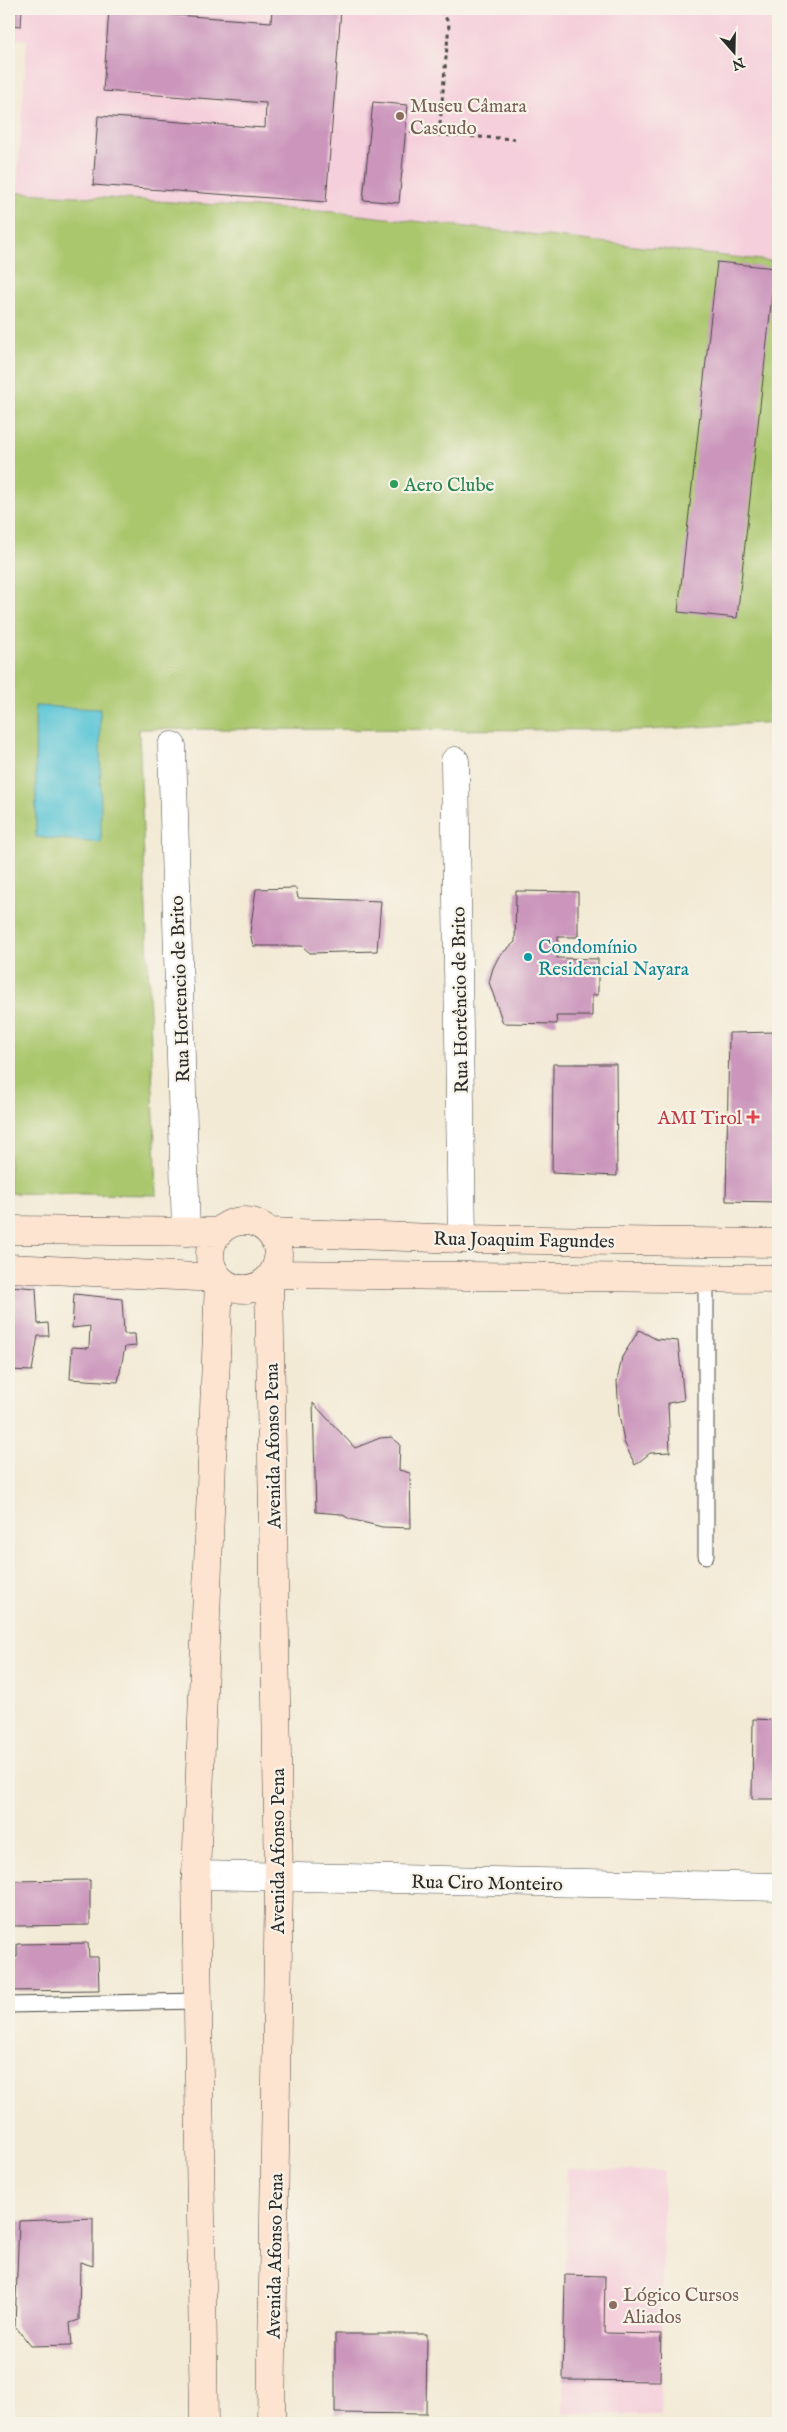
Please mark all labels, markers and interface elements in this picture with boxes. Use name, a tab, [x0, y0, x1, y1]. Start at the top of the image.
north arrow	[710, 28, 760, 78]
text: N	[729, 52, 748, 74]
place label: Museu Câmara Cascudo	[410, 95, 528, 141]
marker: Museu Câmara Cascudo	[394, 110, 406, 122]
place label: Aero Clube	[403, 474, 495, 498]
marker: Aero Clube	[388, 478, 400, 490]
street label: Rua Hortencio de Brito	[166, 895, 196, 1083]
street label: Rua Hortêncio de Brito	[447, 906, 475, 1094]
place label: Condomínio Residencial Nayara	[538, 936, 690, 982]
marker: Condomínio Residencial Nayara	[522, 951, 534, 963]
place label: AMI Tirol	[657, 1107, 743, 1131]
marker: AMI Tirol	[746, 1110, 760, 1124]
street label: Rua Joaquim Fagundes	[433, 1227, 615, 1255]
street label: Avenida Afonso Pena	[261, 1362, 287, 1530]
street label: Avenida Afonso Pena	[267, 1767, 291, 1935]
street label: Rua Ciro Monteiro	[411, 1871, 563, 1897]
street label: Avenida Afonso Pena	[263, 2172, 289, 2340]
place label: Lógico Cursos Aliados	[622, 2284, 739, 2330]
marker: Lógico Cursos Aliados	[607, 2299, 619, 2311]

